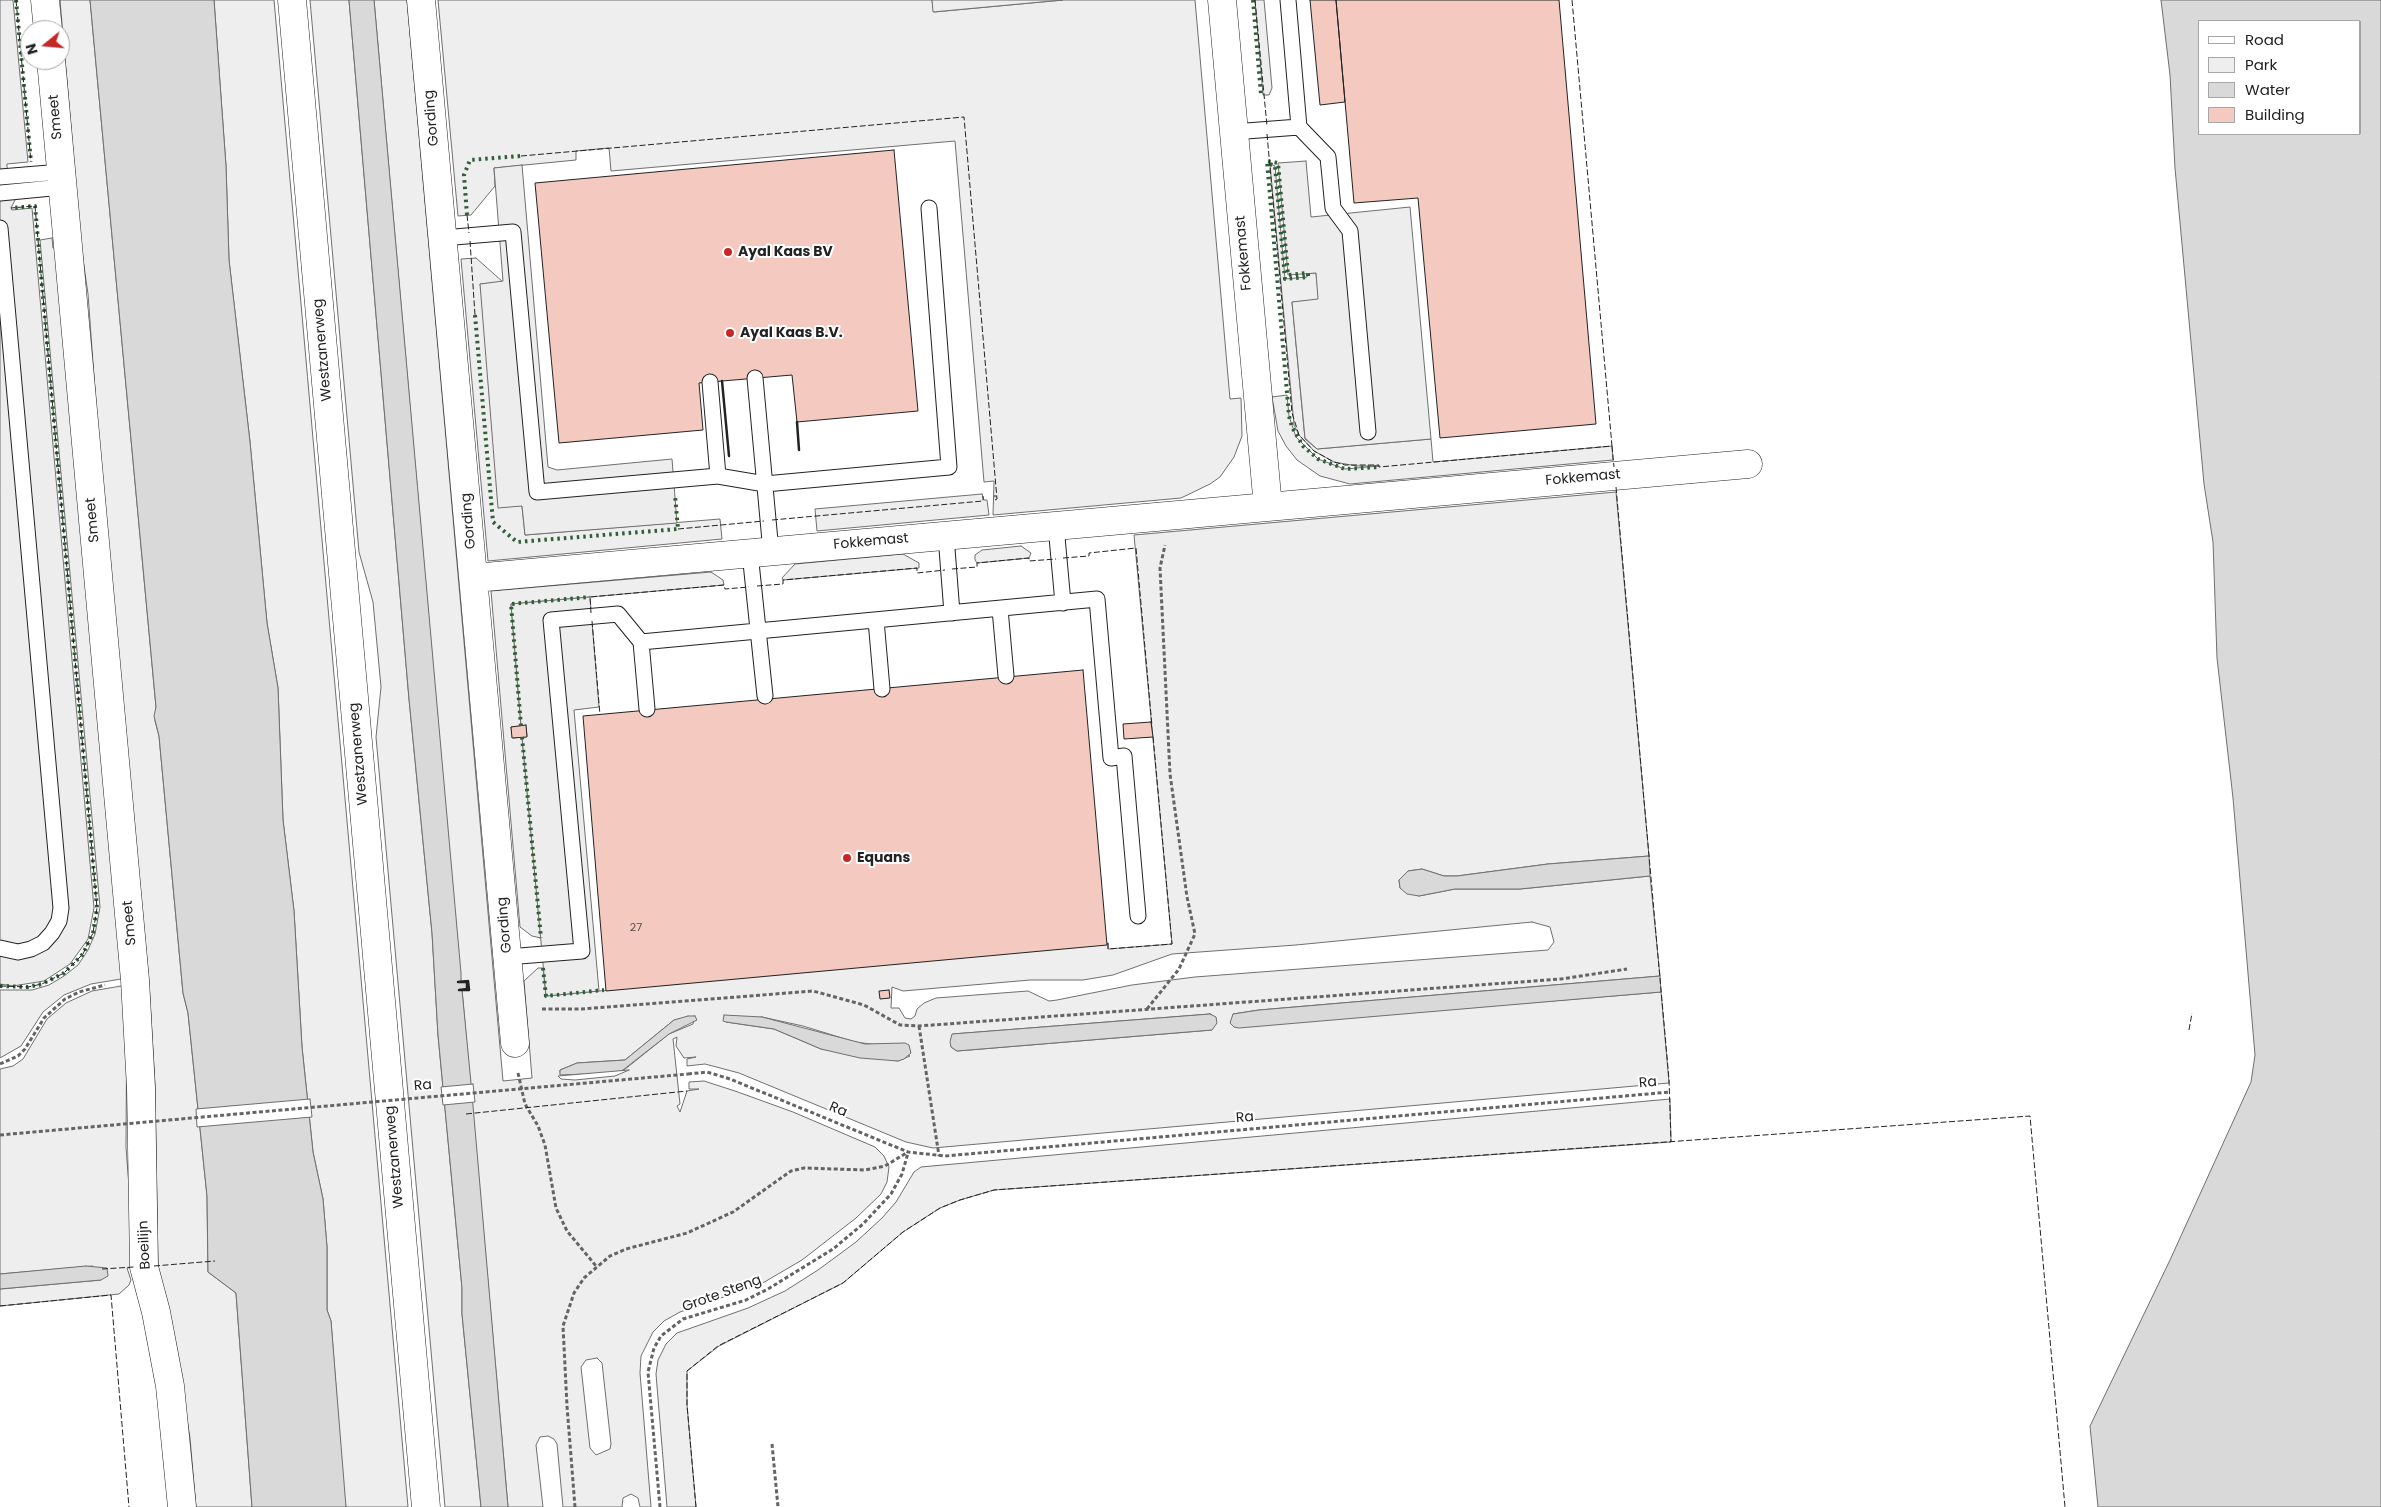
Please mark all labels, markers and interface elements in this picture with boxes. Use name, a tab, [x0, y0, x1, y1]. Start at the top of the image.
north arrow	[20, 20, 70, 70]
legend	[2198, 20, 2361, 135]
text: Road	[2245, 29, 2284, 50]
text: N	[21, 41, 43, 57]
text: Park	[2245, 54, 2277, 75]
text: Water	[2245, 79, 2290, 100]
street label: Gording	[421, 89, 443, 147]
street label: Smeet	[46, 94, 66, 140]
text: Building	[2245, 104, 2305, 125]
street label: Fokkemast	[1232, 215, 1256, 291]
place label: Ayal Kaas BV	[738, 244, 833, 260]
marker: Ayal Kaas BV	[722, 246, 734, 258]
street label: Westzanerweg	[310, 298, 336, 402]
place label: Ayal Kaas B.V.	[740, 325, 843, 341]
marker: Ayal Kaas B.V.	[724, 327, 736, 339]
street label: Fokkemast	[1545, 466, 1621, 490]
street label: Gording	[458, 492, 480, 550]
street label: Smeet	[83, 497, 103, 543]
street label: Fokkemast	[833, 530, 909, 554]
street label: Westzanerweg	[346, 702, 372, 806]
place label: Equans	[857, 850, 910, 866]
marker: Equans	[841, 852, 853, 864]
street label: Gording	[494, 896, 516, 954]
street label: Smeet	[120, 900, 140, 946]
house number: 27	[630, 921, 642, 935]
street label: Ra	[1638, 1074, 1658, 1092]
street label: Ra	[413, 1077, 433, 1095]
street label: Ra	[826, 1099, 850, 1121]
street label: Westzanerweg	[382, 1105, 408, 1209]
street label: Ra	[1235, 1109, 1255, 1127]
street label: Boeilijn	[135, 1220, 155, 1270]
street label: Grote Steng	[680, 1272, 764, 1316]

